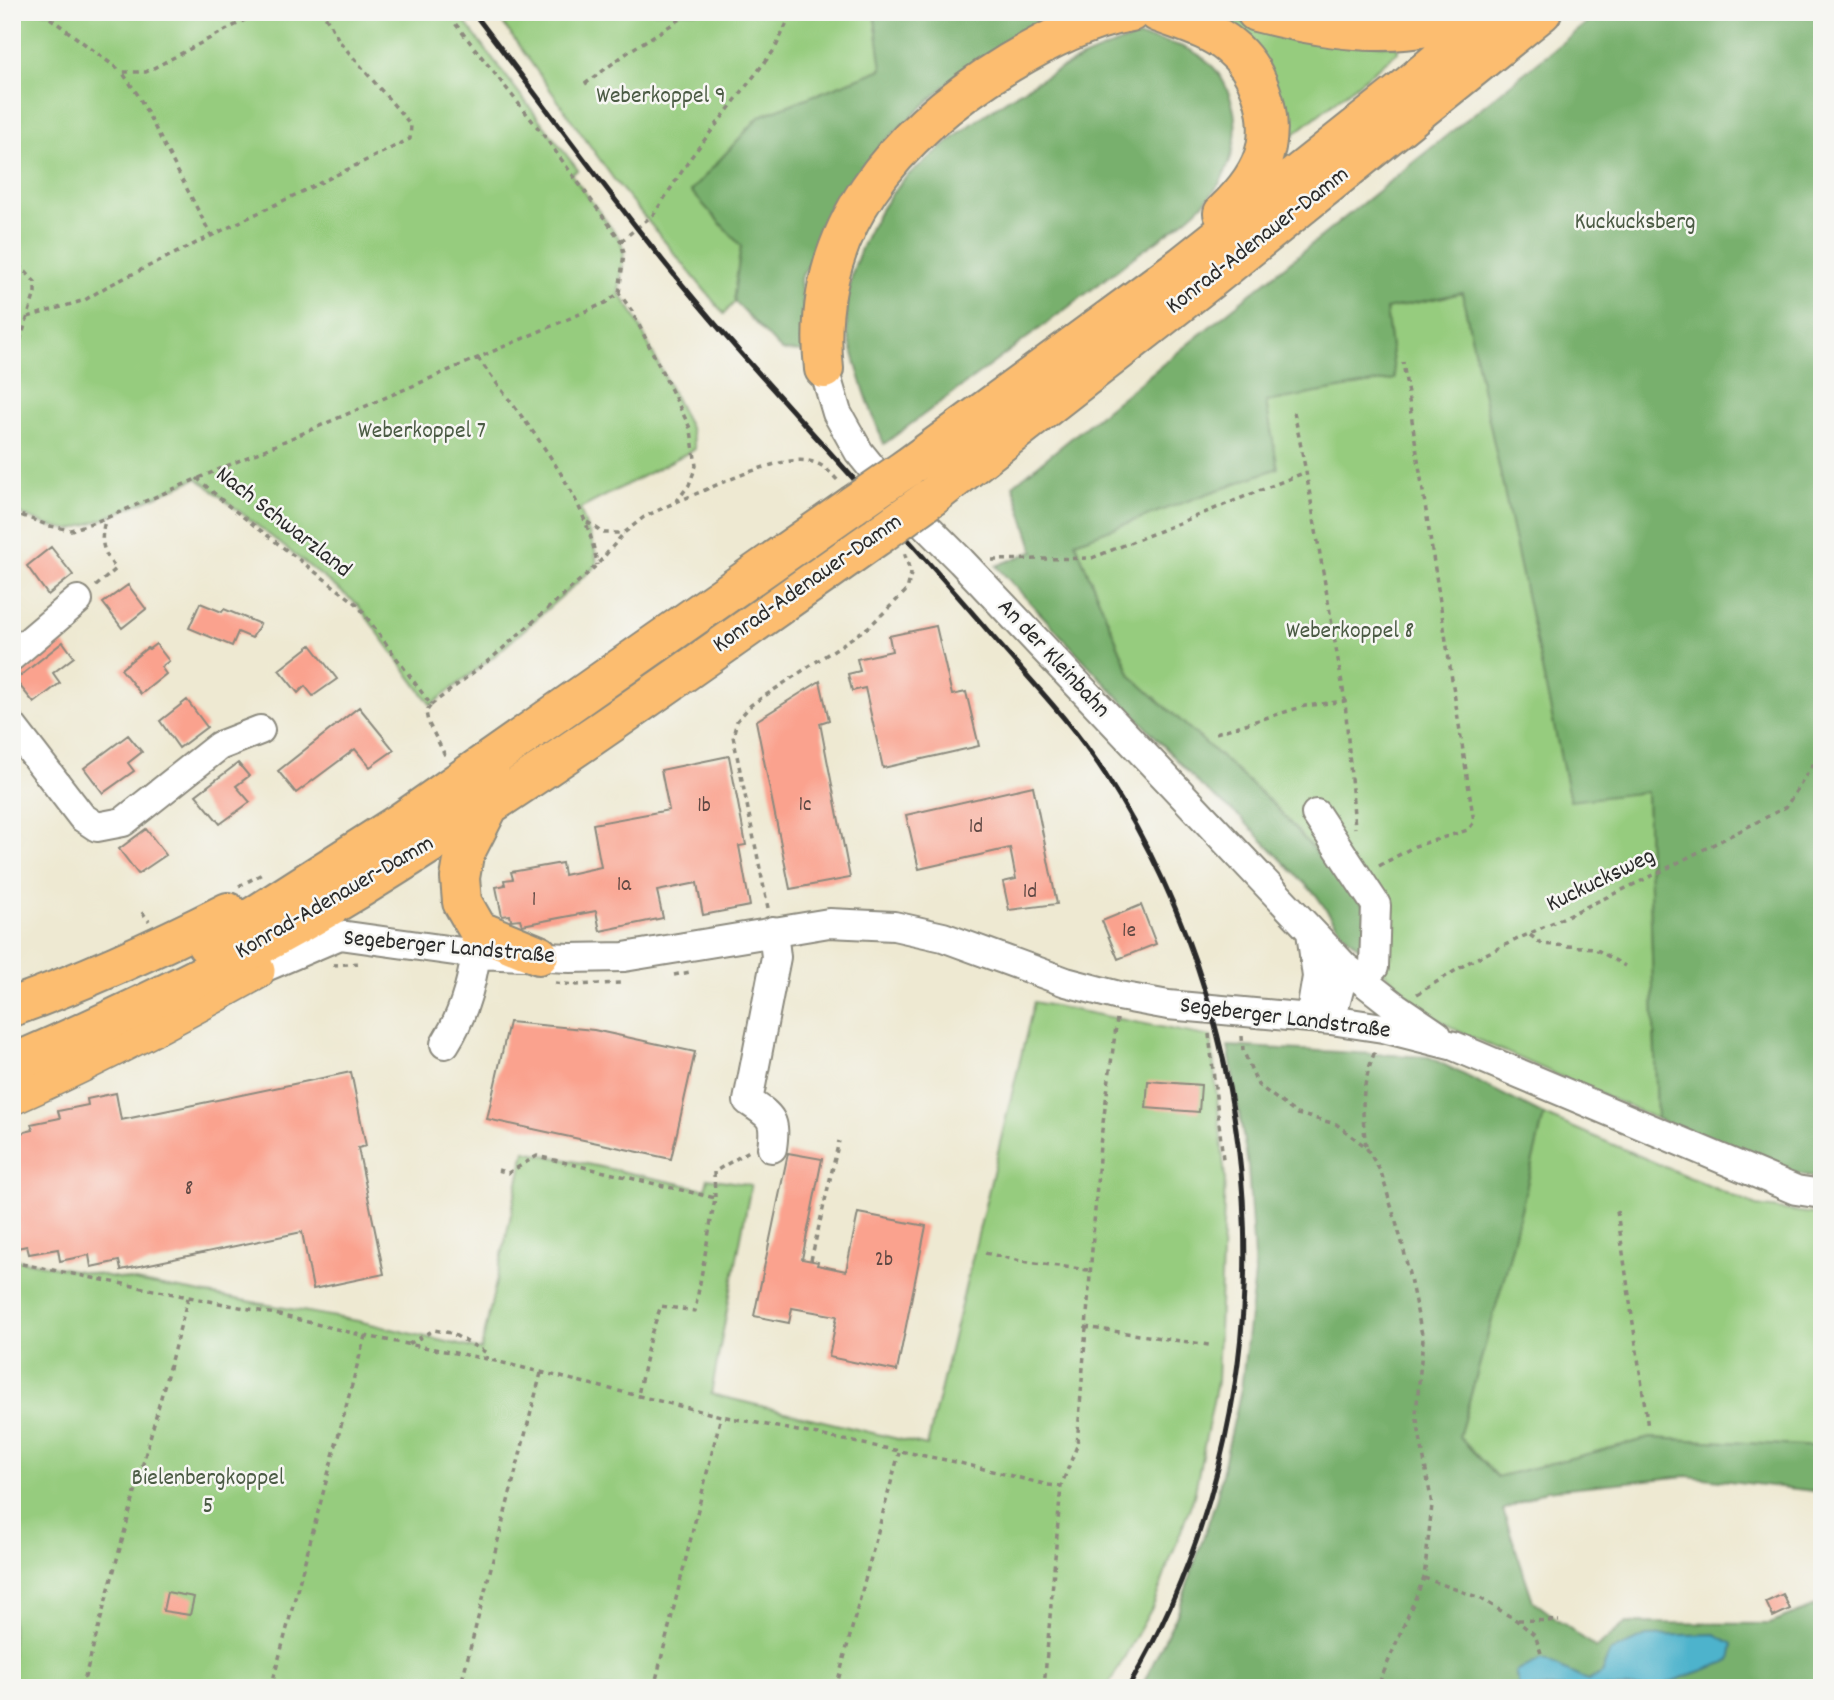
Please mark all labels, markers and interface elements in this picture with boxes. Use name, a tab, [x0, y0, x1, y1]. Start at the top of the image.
park label: Weberkoppel 9	[596, 80, 726, 114]
street label: Konrad-Adenauer-Damm	[1159, 159, 1357, 323]
park label: Kuckucksberg	[1574, 206, 1696, 240]
park label: Weberkoppel 7	[358, 415, 486, 449]
street label: Nach Schwarzland	[208, 459, 358, 587]
street label: Konrad-Adenauer-Damm	[706, 506, 910, 662]
street label: An der Kleinbahn	[989, 592, 1117, 726]
park label: Weberkoppel 8	[1286, 615, 1414, 649]
house number: 1c	[798, 791, 812, 821]
house number: 1b	[697, 792, 711, 822]
house number: 1d	[969, 813, 983, 843]
street label: Konrad-Adenauer-Damm	[229, 827, 441, 969]
street label: Kuckucksweg	[1541, 840, 1661, 922]
house number: 1a	[617, 871, 632, 901]
house number: 1d	[1023, 878, 1037, 908]
house number: 1	[532, 886, 536, 916]
house number: 1e	[1122, 917, 1136, 947]
street label: Segeberger Landstraße	[342, 922, 556, 974]
street label: Segeberger Landstraße	[1178, 989, 1392, 1049]
house number: 8	[185, 1175, 193, 1205]
house number: 2b	[875, 1246, 893, 1276]
park label: Bielenbergkoppel 5	[132, 1462, 285, 1524]

